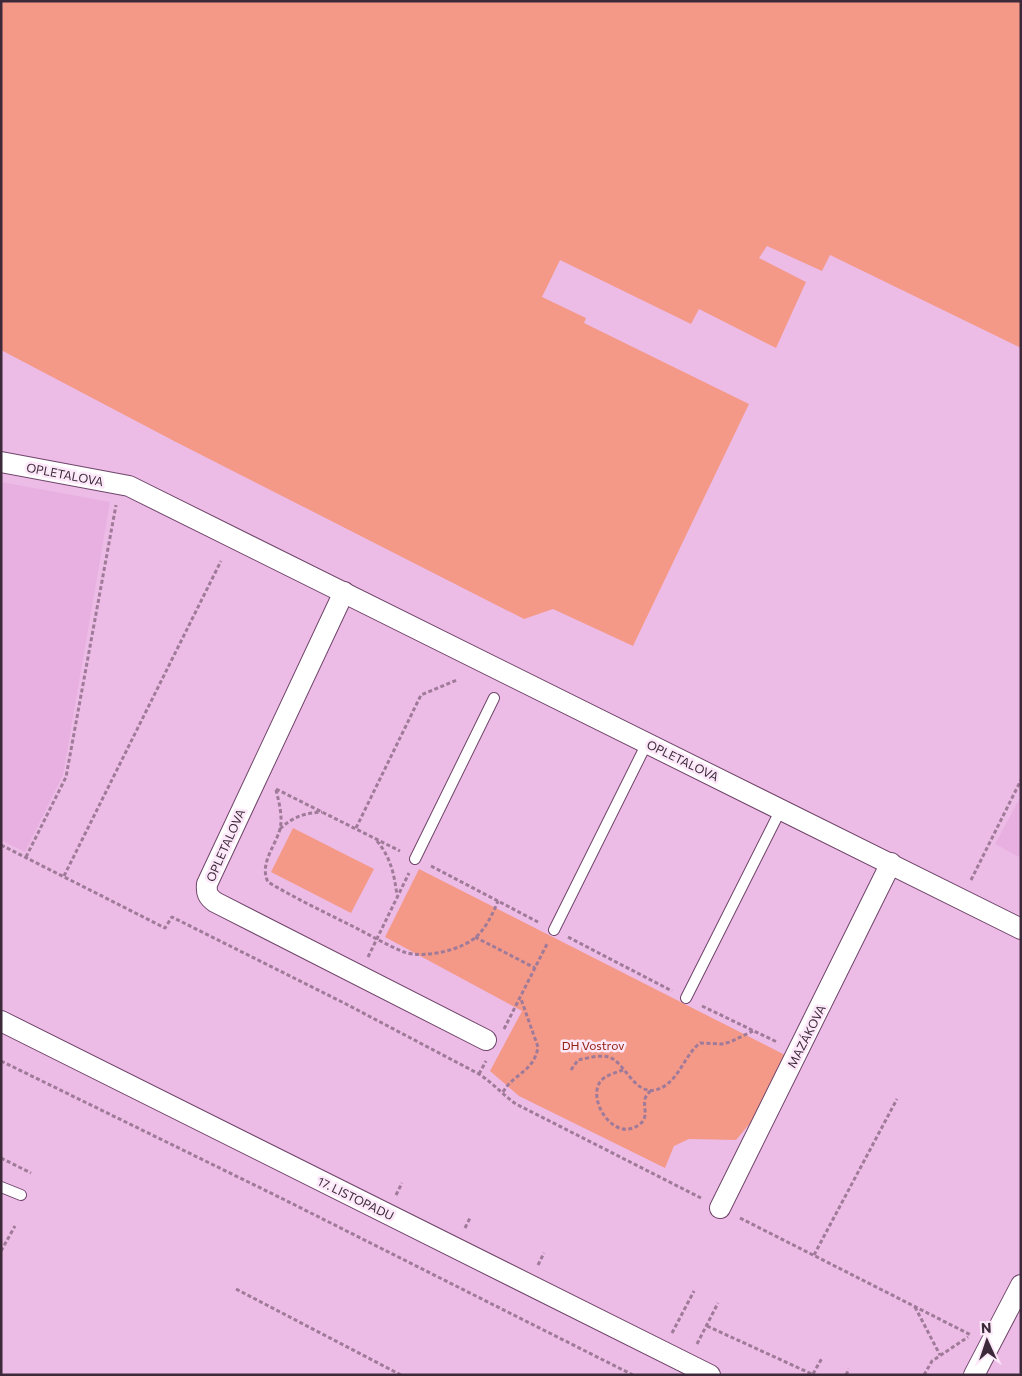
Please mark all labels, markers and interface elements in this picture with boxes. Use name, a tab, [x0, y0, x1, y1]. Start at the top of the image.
street label: OPLETALOVA	[25, 460, 105, 488]
street label: OPLETALOVA	[645, 737, 721, 783]
street label: OPLETALOVA	[203, 806, 247, 884]
street label: MAZÁKOVA	[784, 1002, 828, 1070]
park label: DH Vostrov	[562, 1038, 624, 1052]
street label: 17. LISTOPADU	[316, 1174, 396, 1222]
north arrow	[962, 1316, 1012, 1366]
text: N	[981, 1319, 992, 1336]

